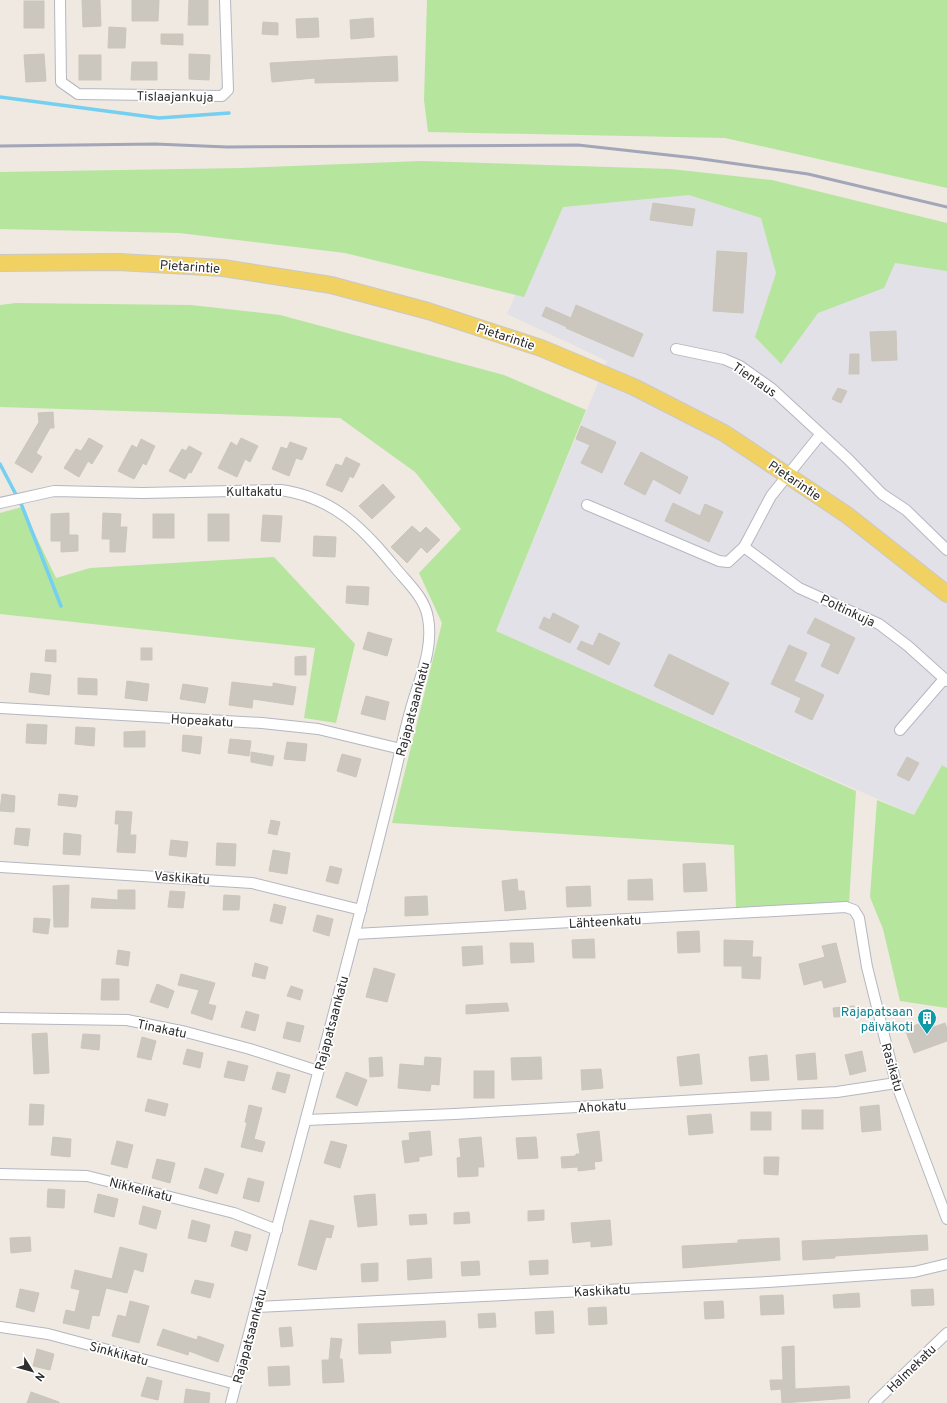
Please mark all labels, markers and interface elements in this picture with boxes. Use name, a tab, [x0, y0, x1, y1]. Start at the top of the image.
street label: Tislaajankuja	[136, 89, 213, 107]
street label: Pietarintie	[159, 258, 221, 278]
street label: Pietarintie	[474, 321, 537, 355]
street label: Tientaus	[729, 360, 779, 402]
street label: Pietarintie	[764, 458, 823, 505]
street label: Kultakatu	[226, 485, 282, 501]
street label: Poltinkuja	[817, 592, 877, 631]
street label: Rajapatsaankatu	[394, 660, 434, 759]
street label: Hopeakatu	[170, 712, 234, 732]
street label: Vaskikatu	[153, 869, 210, 889]
street label: Lähteenkatu	[568, 913, 642, 933]
street label: Rajapatsaankatu	[313, 974, 353, 1073]
place label: Rajapatsaan päiväkoti	[841, 1005, 913, 1036]
building icon: Rajapatsaan päiväkoti	[916, 1007, 938, 1035]
street label: Tinakatu	[135, 1017, 188, 1043]
street label: Rasikatu	[877, 1041, 906, 1094]
street label: Ahokatu	[577, 1099, 627, 1117]
street label: Nikkelikatu	[107, 1175, 174, 1207]
street label: Kaskikatu	[573, 1283, 631, 1301]
street label: Rajapatsaankatu	[231, 1287, 271, 1386]
street label: Sinkkikatu	[87, 1339, 150, 1371]
street label: Halmekatu	[884, 1342, 940, 1397]
north arrow	[12, 1351, 52, 1391]
text: N	[31, 1369, 47, 1384]

